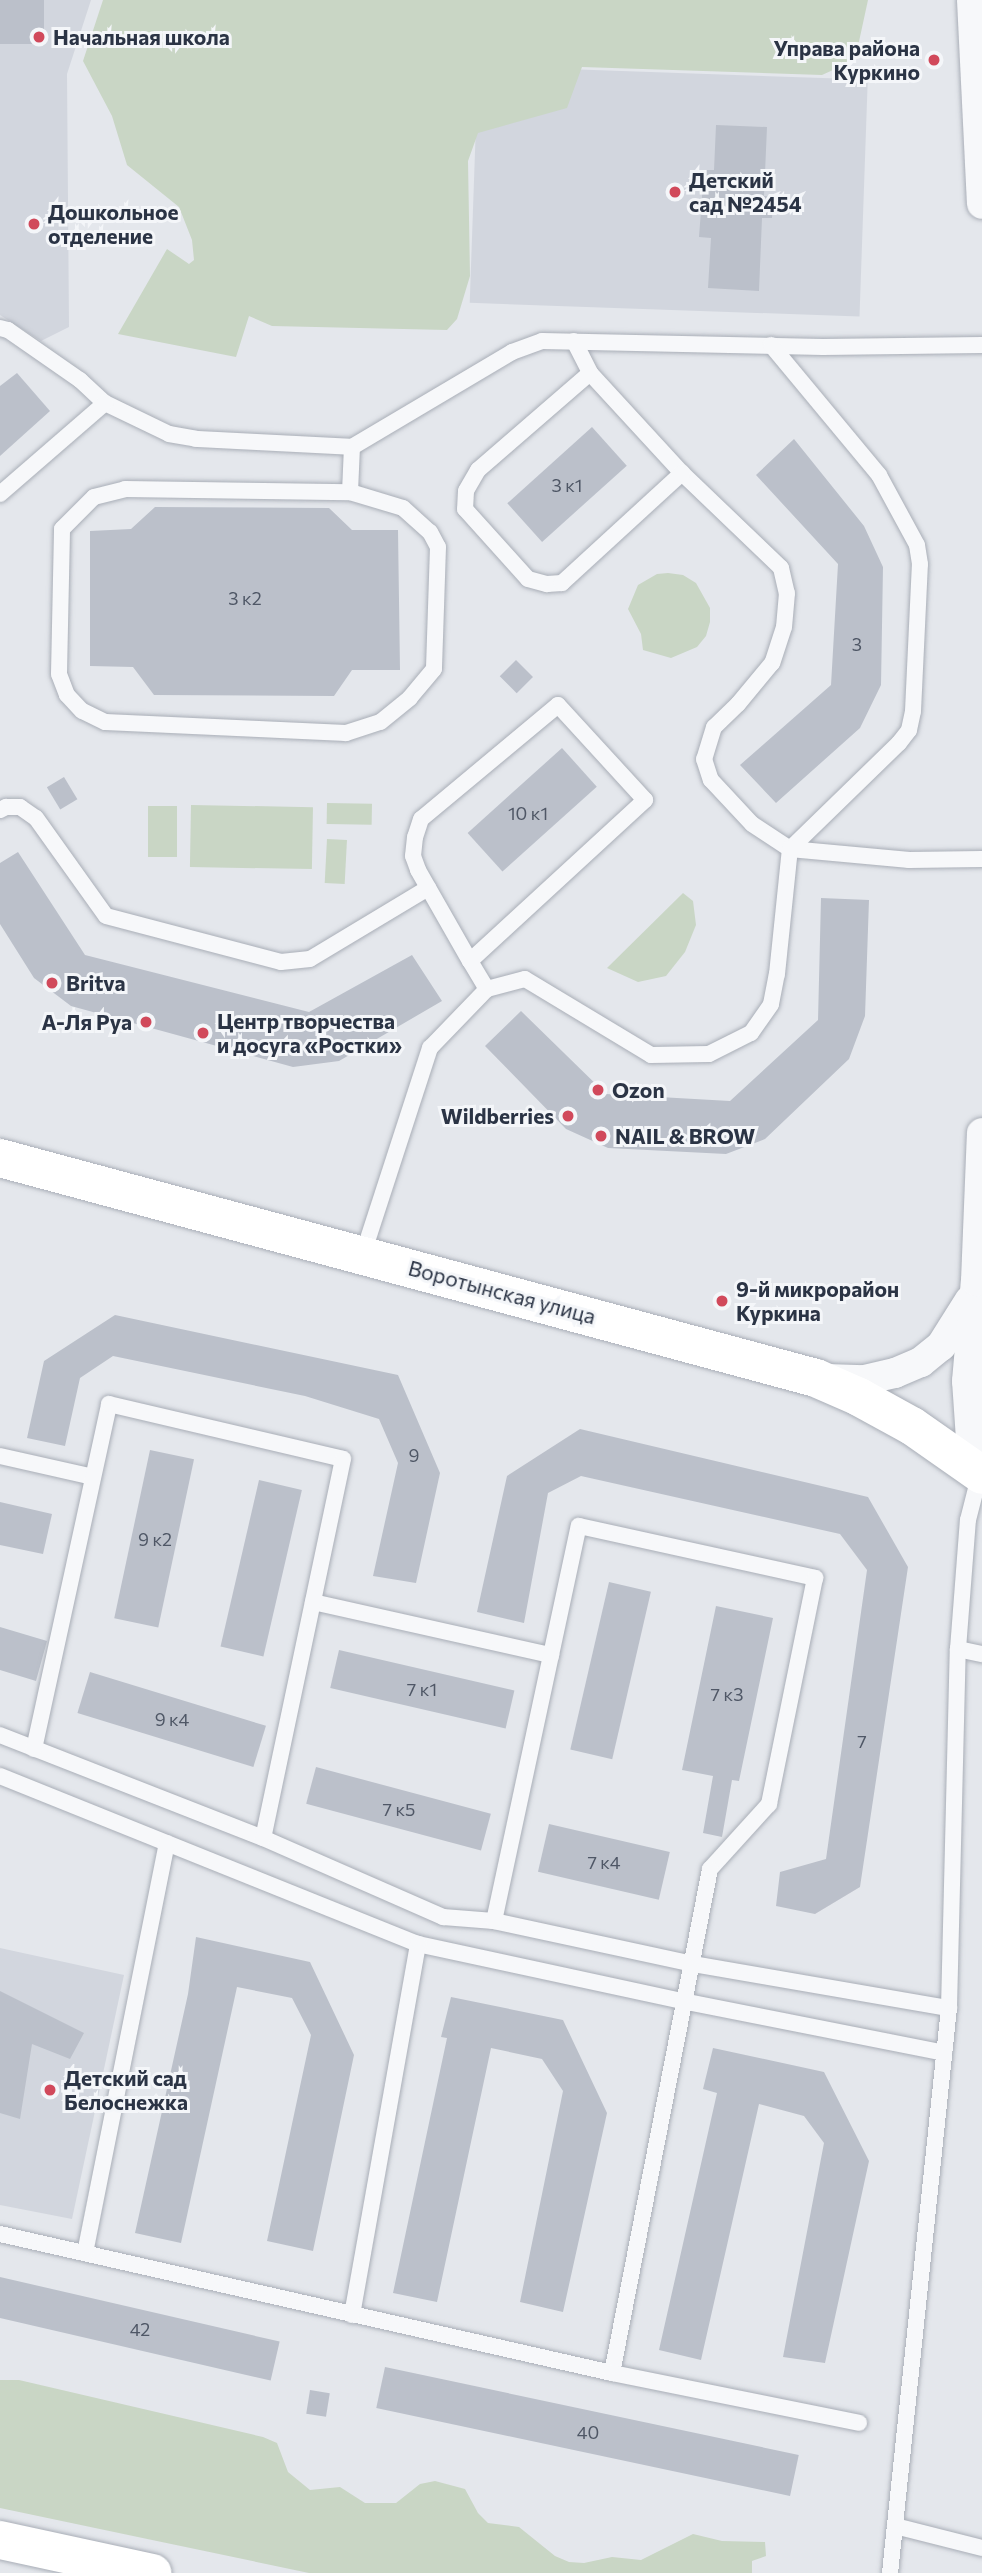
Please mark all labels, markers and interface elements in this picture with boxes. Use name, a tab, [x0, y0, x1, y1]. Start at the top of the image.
place label: Начальная школа	[53, 24, 230, 50]
marker: Начальная школа	[31, 29, 47, 45]
place label: Управа района Куркино	[774, 35, 920, 85]
marker: Управа района Куркино	[926, 52, 942, 68]
place label: Детский сад №2454	[689, 167, 802, 217]
marker: Детский сад №2454	[667, 184, 683, 200]
place label: Дошкольное отделение	[48, 199, 179, 249]
marker: Дошкольное отделение	[26, 216, 42, 232]
house number: 3 к1	[551, 474, 583, 496]
house number: 3 к2	[228, 587, 262, 609]
house number: 3	[852, 633, 862, 655]
house number: 10 к1	[508, 802, 548, 824]
place label: Britva	[66, 970, 126, 996]
marker: Britva	[44, 975, 60, 991]
place label: Центр творчества и досуга «Ростки»	[217, 1008, 402, 1058]
place label: А-Ля Руа	[41, 1009, 132, 1035]
marker: А-Ля Руа	[138, 1014, 154, 1030]
marker: Центр творчества и досуга «Ростки»	[195, 1025, 211, 1041]
place label: Ozon	[612, 1077, 665, 1103]
marker: Ozon	[590, 1082, 606, 1098]
place label: Wildberries	[441, 1103, 554, 1129]
marker: Wildberries	[560, 1108, 576, 1124]
place label: NAIL & BROW	[615, 1123, 755, 1149]
marker: NAIL & BROW	[593, 1128, 609, 1144]
street label: Воротынская улица	[406, 1255, 598, 1329]
place label: 9-й микрорайон Куркина	[736, 1276, 899, 1326]
marker: 9-й микрорайон Куркина	[714, 1293, 730, 1309]
house number: 9	[409, 1444, 419, 1466]
house number: 9 к2	[138, 1528, 172, 1550]
house number: 7 к1	[407, 1678, 437, 1700]
house number: 7 к3	[711, 1683, 743, 1705]
house number: 9 к4	[155, 1708, 189, 1730]
house number: 7	[857, 1730, 867, 1752]
house number: 7 к5	[383, 1798, 415, 1820]
house number: 7 к4	[587, 1851, 621, 1873]
place label: Детский сад Белоснежка	[64, 2065, 188, 2115]
marker: Детский сад Белоснежка	[42, 2082, 58, 2098]
house number: 42	[130, 2318, 150, 2340]
house number: 40	[577, 2421, 599, 2443]

